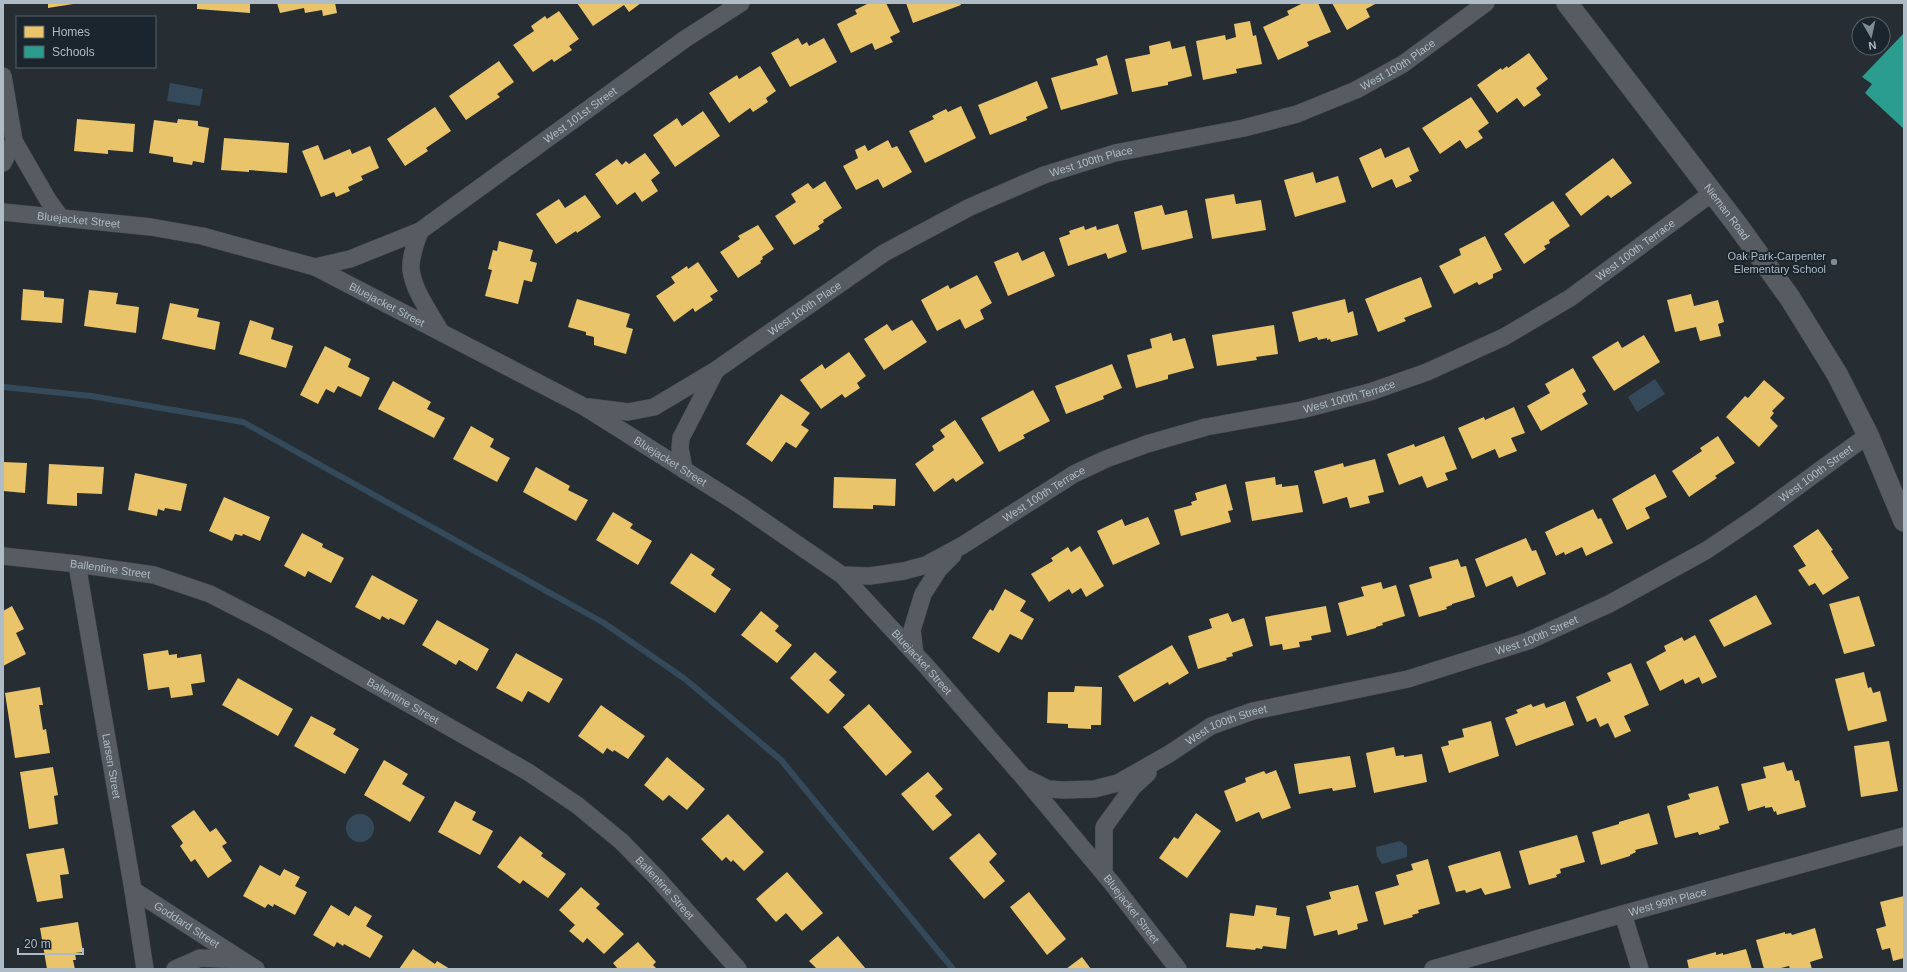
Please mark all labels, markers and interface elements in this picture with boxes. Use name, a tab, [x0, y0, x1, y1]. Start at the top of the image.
legend	[16, 16, 156, 68]
north arrow	[1851, 16, 1891, 56]
text: Homes	[52, 25, 90, 39]
street label: West 100th Place	[1358, 37, 1437, 92]
text: N	[1868, 39, 1877, 52]
text: Schools	[52, 45, 95, 59]
street label: West 101st Street	[541, 85, 619, 145]
street label: West 100th Place	[1048, 144, 1134, 179]
street label: Nieman Road	[1702, 181, 1752, 242]
street label: Bluejacket Street	[37, 209, 121, 230]
street label: West 100th Terrace	[1593, 217, 1677, 283]
place label: Oak Park-Carpenter Elementary School	[1728, 250, 1826, 275]
marker: Oak Park-Carpenter Elementary School	[1829, 257, 1839, 267]
street label: West 100th Place	[766, 279, 843, 338]
street label: Bluejacket Street	[347, 280, 427, 329]
street label: West 100th Terrace	[1302, 378, 1397, 415]
street label: Bluejacket Street	[632, 434, 709, 488]
street label: West 100th Street	[1777, 442, 1855, 504]
street label: West 100th Terrace	[1000, 464, 1087, 524]
street label: Ballentine Street	[70, 557, 151, 580]
street label: West 100th Street	[1494, 613, 1580, 657]
street label: Bluejacket Street	[889, 627, 954, 697]
street label: Ballentine Street	[365, 675, 441, 726]
street label: West 100th Street	[1183, 702, 1268, 747]
street label: Larsen Street	[100, 732, 123, 800]
street label: Ballentine Street	[633, 854, 697, 922]
street label: Bluejacket Street	[1101, 872, 1162, 945]
street label: West 99th Place	[1627, 885, 1708, 918]
street label: Goddard Street	[152, 899, 222, 950]
scale bar	[18, 930, 83, 956]
text: 20 m	[24, 937, 51, 951]

